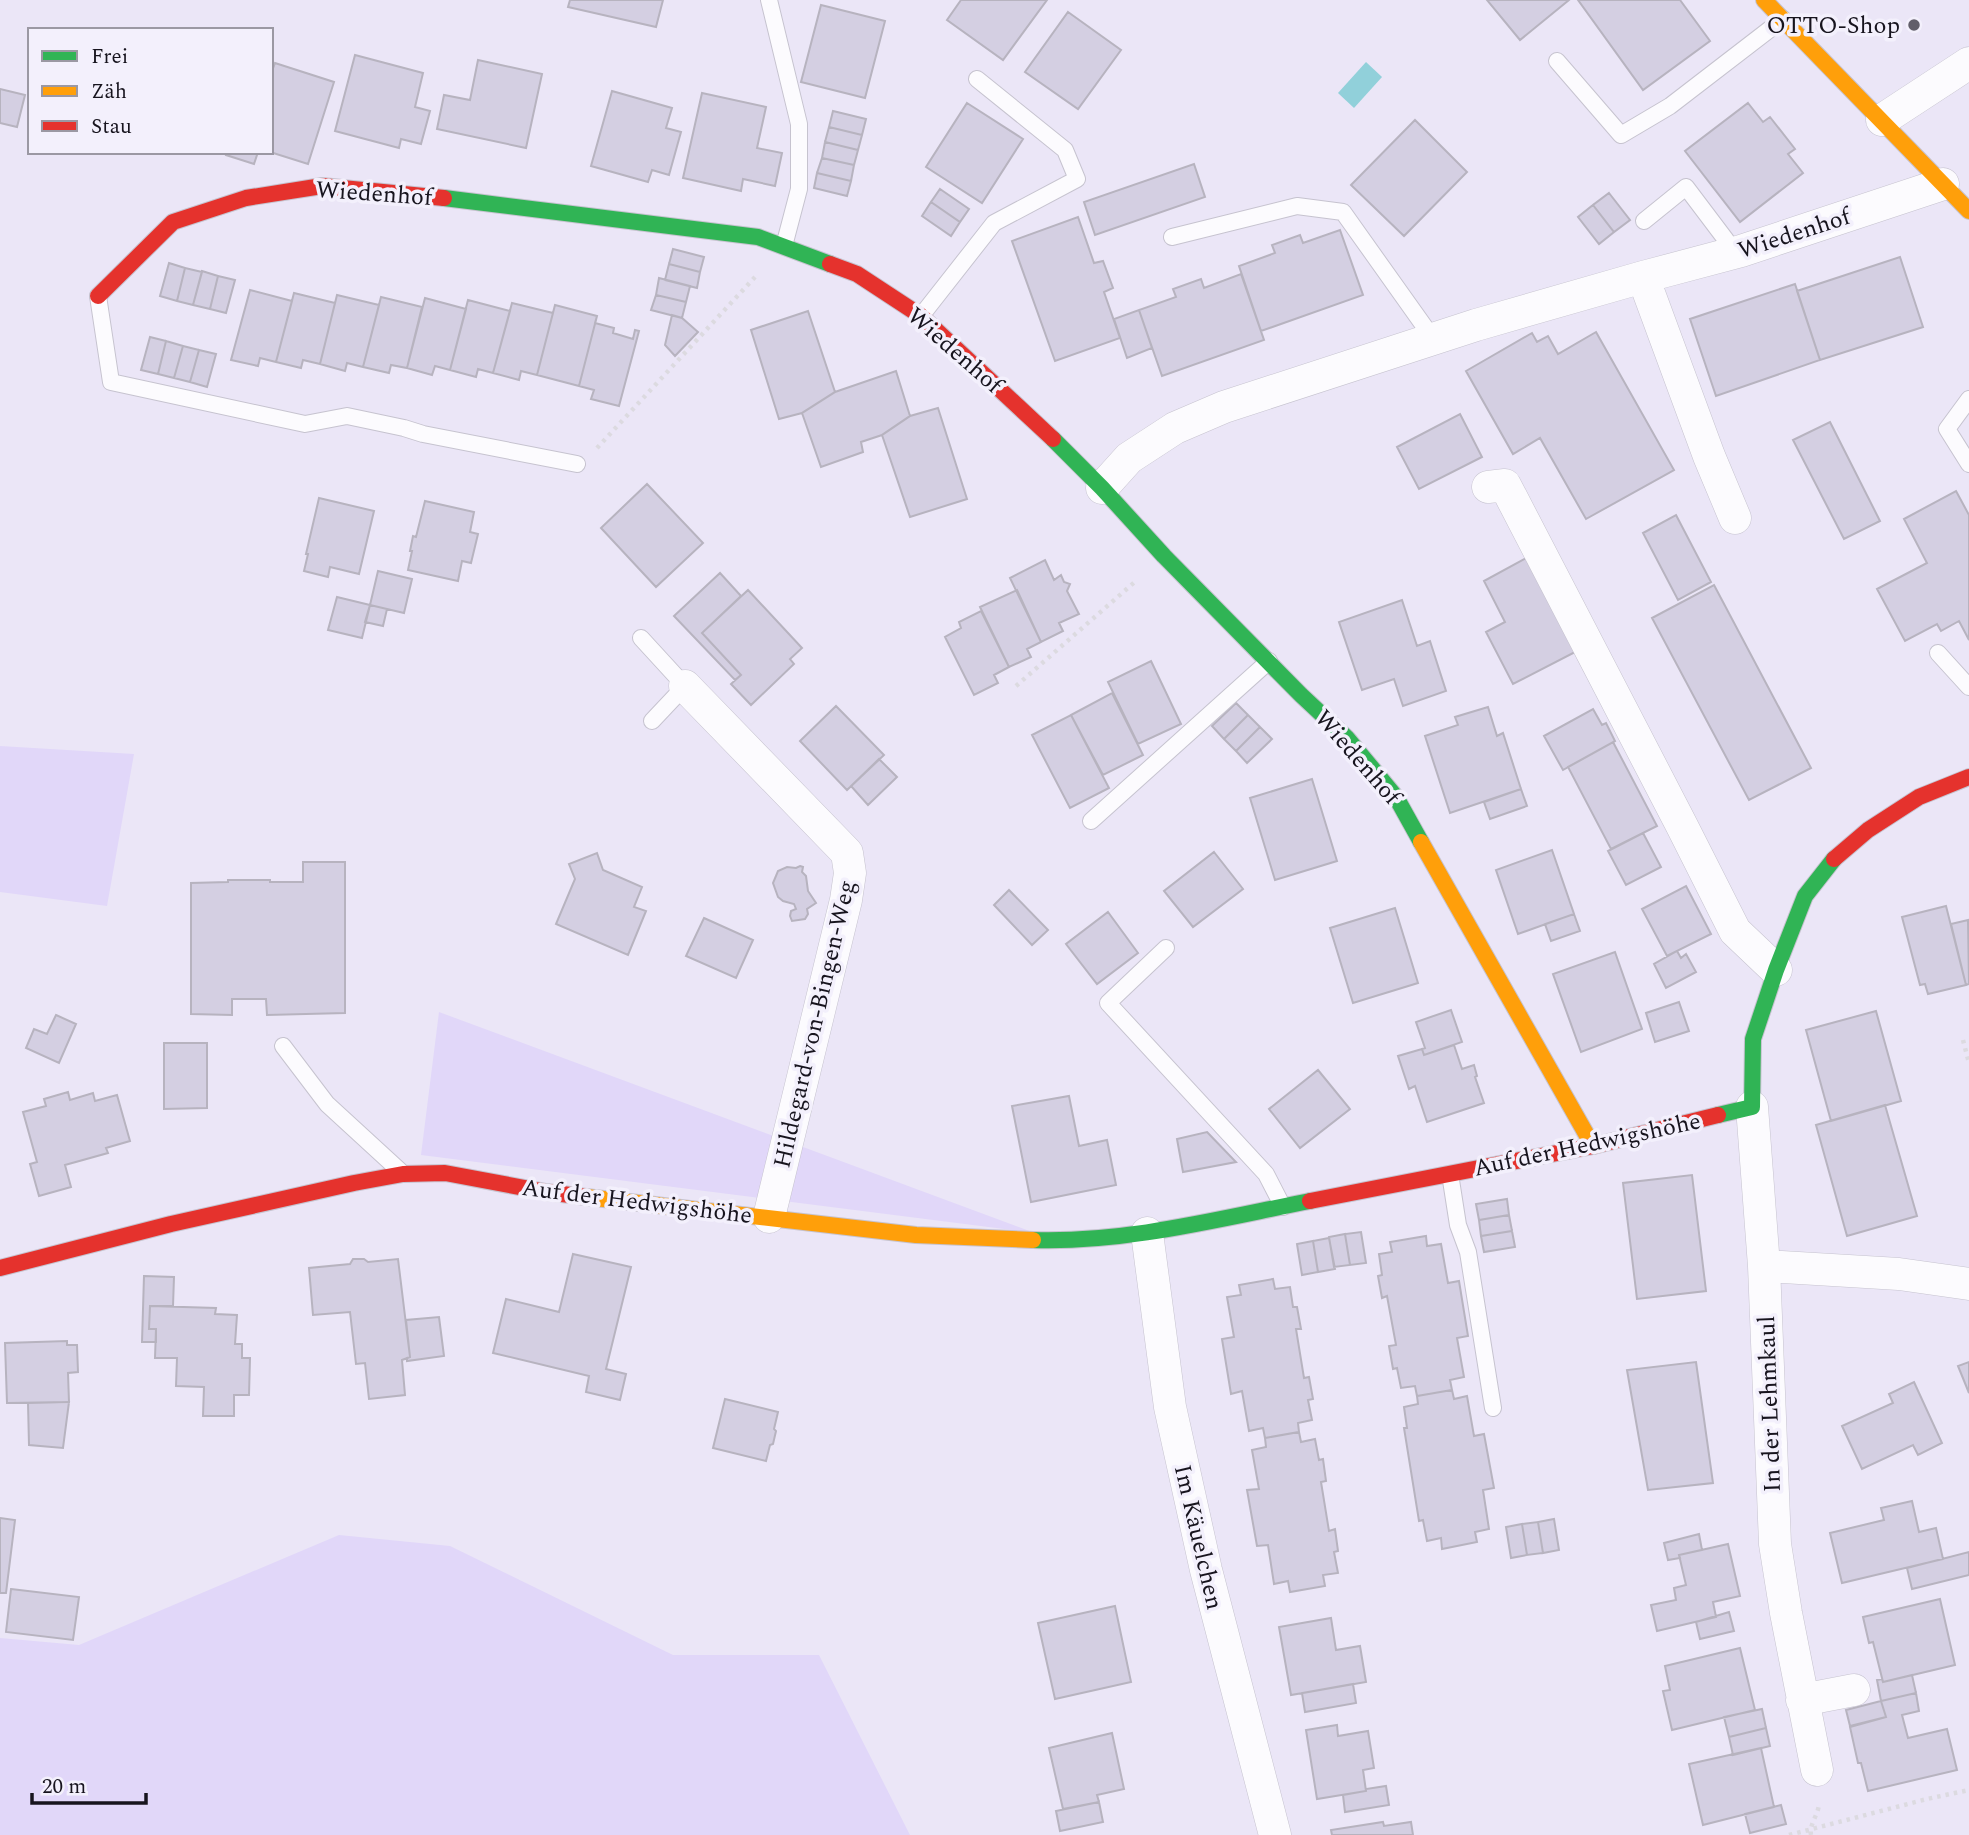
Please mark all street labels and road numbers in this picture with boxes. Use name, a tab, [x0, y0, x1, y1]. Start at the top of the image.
street label: Wiedenhof	[315, 172, 435, 216]
street label: Wiedenhof	[1733, 198, 1857, 269]
street label: Wiedenhof	[899, 299, 1011, 404]
street label: Wiedenhof	[1305, 702, 1410, 815]
street label: Hildegard-von-Bingen-Weg	[764, 877, 866, 1172]
street label: Auf der Hedwigshöhe	[1470, 1103, 1704, 1187]
street label: Auf der Hedwigshöhe	[520, 1170, 754, 1234]
street label: In der Lehmkaul	[1749, 1315, 1791, 1493]
street label: Im Käuelchen	[1164, 1461, 1232, 1613]

